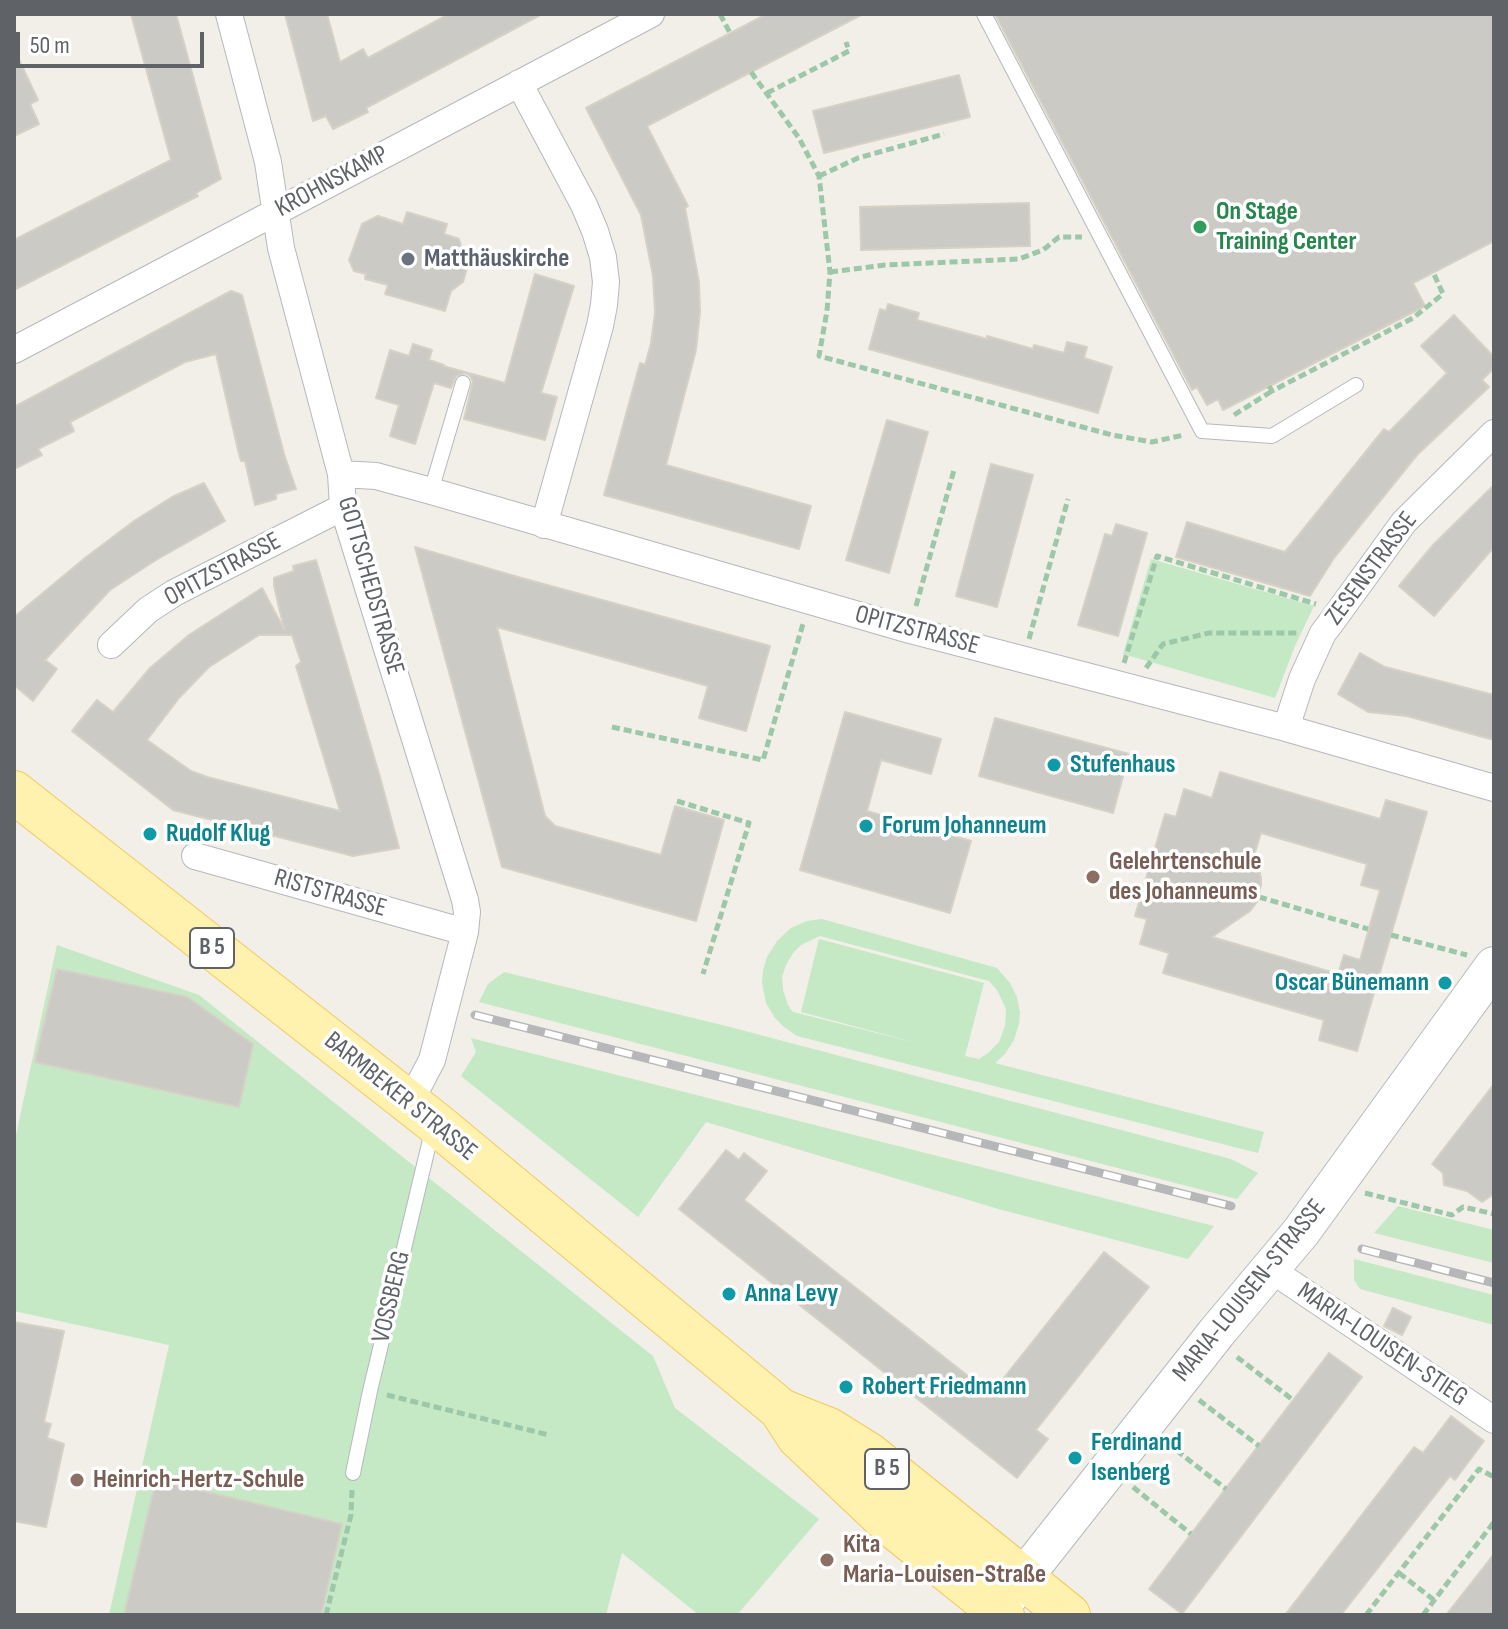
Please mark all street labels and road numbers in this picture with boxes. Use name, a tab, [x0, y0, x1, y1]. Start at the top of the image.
street label: KROHNSKAMP	[270, 139, 394, 225]
street label: GOTTSCHEDSTRASSE	[330, 493, 410, 679]
street label: ZESENSTRASSE	[1319, 506, 1425, 632]
street label: OPITZSTRASSE	[159, 526, 287, 614]
street label: OPITZSTRASSE	[851, 599, 983, 663]
street label: RISTSTRASSE	[270, 863, 390, 925]
road number: B 5	[190, 928, 234, 968]
street label: BARMBEKER STRASSE	[317, 1026, 483, 1168]
street label: MARIA-LOUISEN-STRASSE	[1167, 1194, 1333, 1388]
street label: VOSSBERG	[366, 1248, 418, 1346]
street label: MARIA-LOUISEN-STIEG	[1291, 1276, 1473, 1414]
road number: B 5	[865, 1449, 909, 1489]

